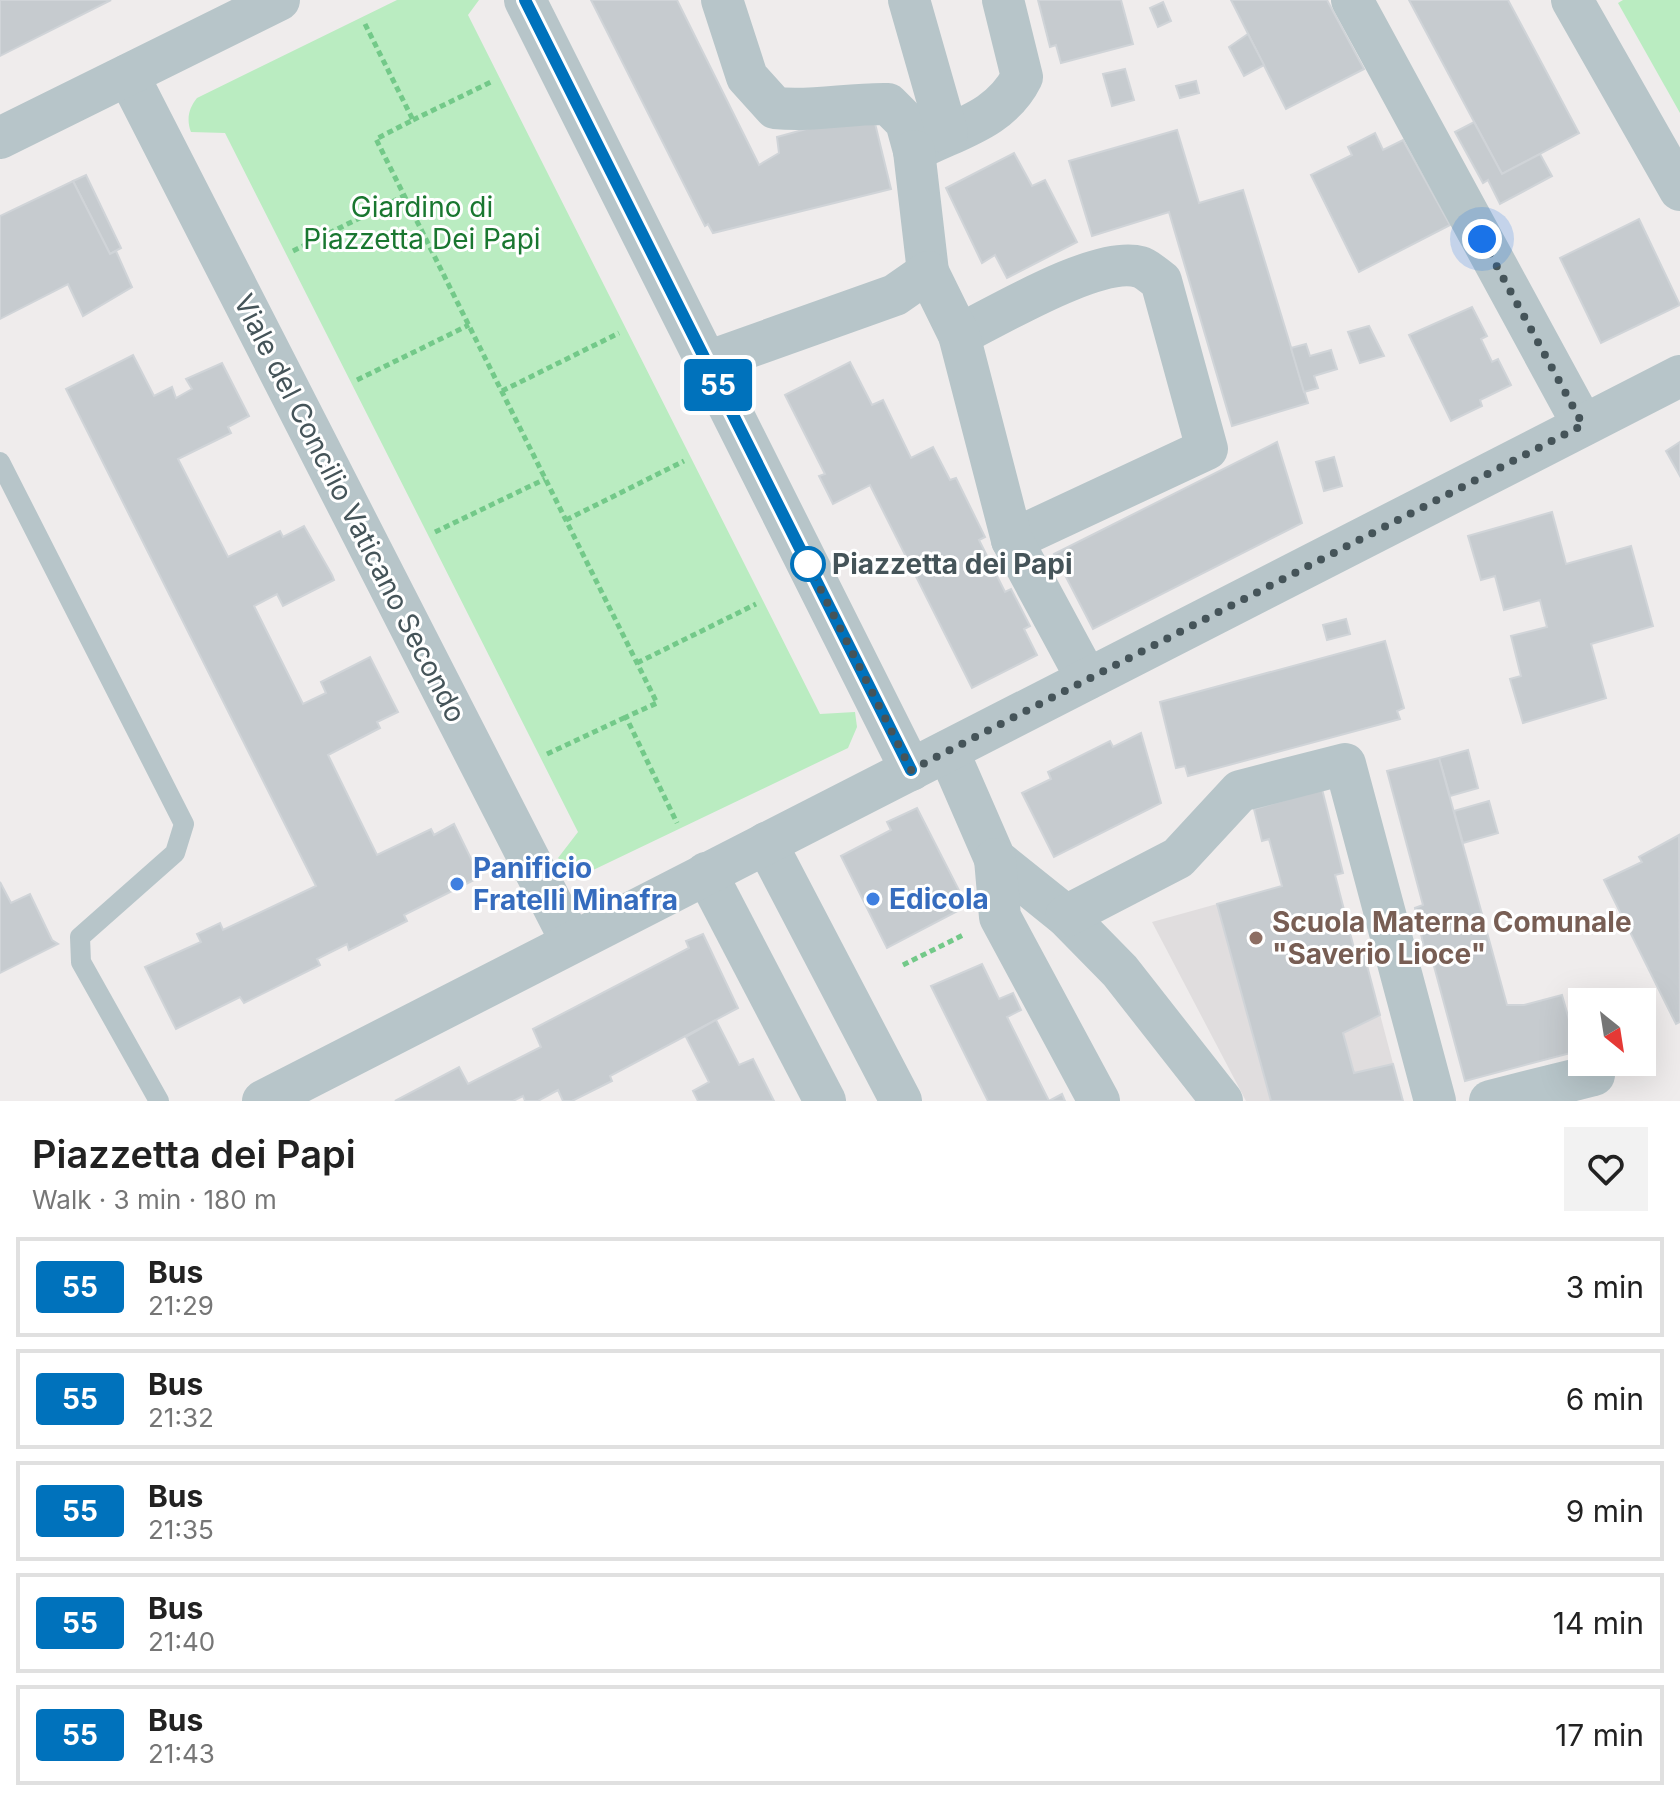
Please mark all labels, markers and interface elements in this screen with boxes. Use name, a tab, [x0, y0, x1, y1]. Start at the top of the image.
park label: Giardino di Piazzetta Dei Papi	[303, 190, 541, 256]
your location	[1462, 219, 1502, 259]
street label: Viale del Concilio Vaticano Secondo	[227, 288, 473, 728]
line badge: 55	[682, 359, 754, 411]
text: 55	[700, 368, 736, 402]
marker: Piazzetta dei Papi	[791, 547, 825, 581]
place label: Piazzetta dei Papi	[832, 547, 1073, 581]
place label: Panificio Fratelli Minafra	[473, 851, 678, 917]
marker: Panificio Fratelli Minafra	[448, 875, 466, 893]
place label: Edicola	[889, 882, 989, 916]
marker: Edicola	[864, 890, 882, 908]
place label: Scuola Materna Comunale "Saverio Lioce"	[1272, 905, 1632, 971]
marker: Scuola Materna Comunale "Saverio Lioce"	[1247, 929, 1265, 947]
north arrow	[1568, 988, 1656, 1076]
map controls	[1568, 988, 1656, 1076]
button: heart	[1564, 1127, 1648, 1211]
text: Piazzetta dei Papi	[32, 1131, 356, 1177]
text: Walk · 3 min · 180 m	[32, 1184, 277, 1215]
text: Bus	[148, 1254, 203, 1290]
text: 3 min	[1566, 1269, 1644, 1305]
text: 55	[62, 1270, 98, 1304]
text: 21:29	[148, 1290, 214, 1321]
text: Bus	[148, 1366, 203, 1402]
text: 6 min	[1566, 1381, 1644, 1417]
text: 55	[62, 1382, 98, 1416]
text: 21:32	[148, 1402, 214, 1433]
text: Bus	[148, 1478, 203, 1514]
text: 9 min	[1566, 1493, 1644, 1529]
text: 55	[62, 1494, 98, 1528]
text: 21:35	[148, 1514, 214, 1545]
text: Bus	[148, 1590, 203, 1626]
text: 14 min	[1553, 1605, 1644, 1641]
text: 55	[62, 1606, 98, 1640]
text: 21:40	[148, 1626, 215, 1657]
text: Bus	[148, 1702, 203, 1738]
text: 17 min	[1555, 1717, 1644, 1753]
text: 55	[62, 1718, 98, 1752]
text: 21:43	[148, 1738, 215, 1769]

